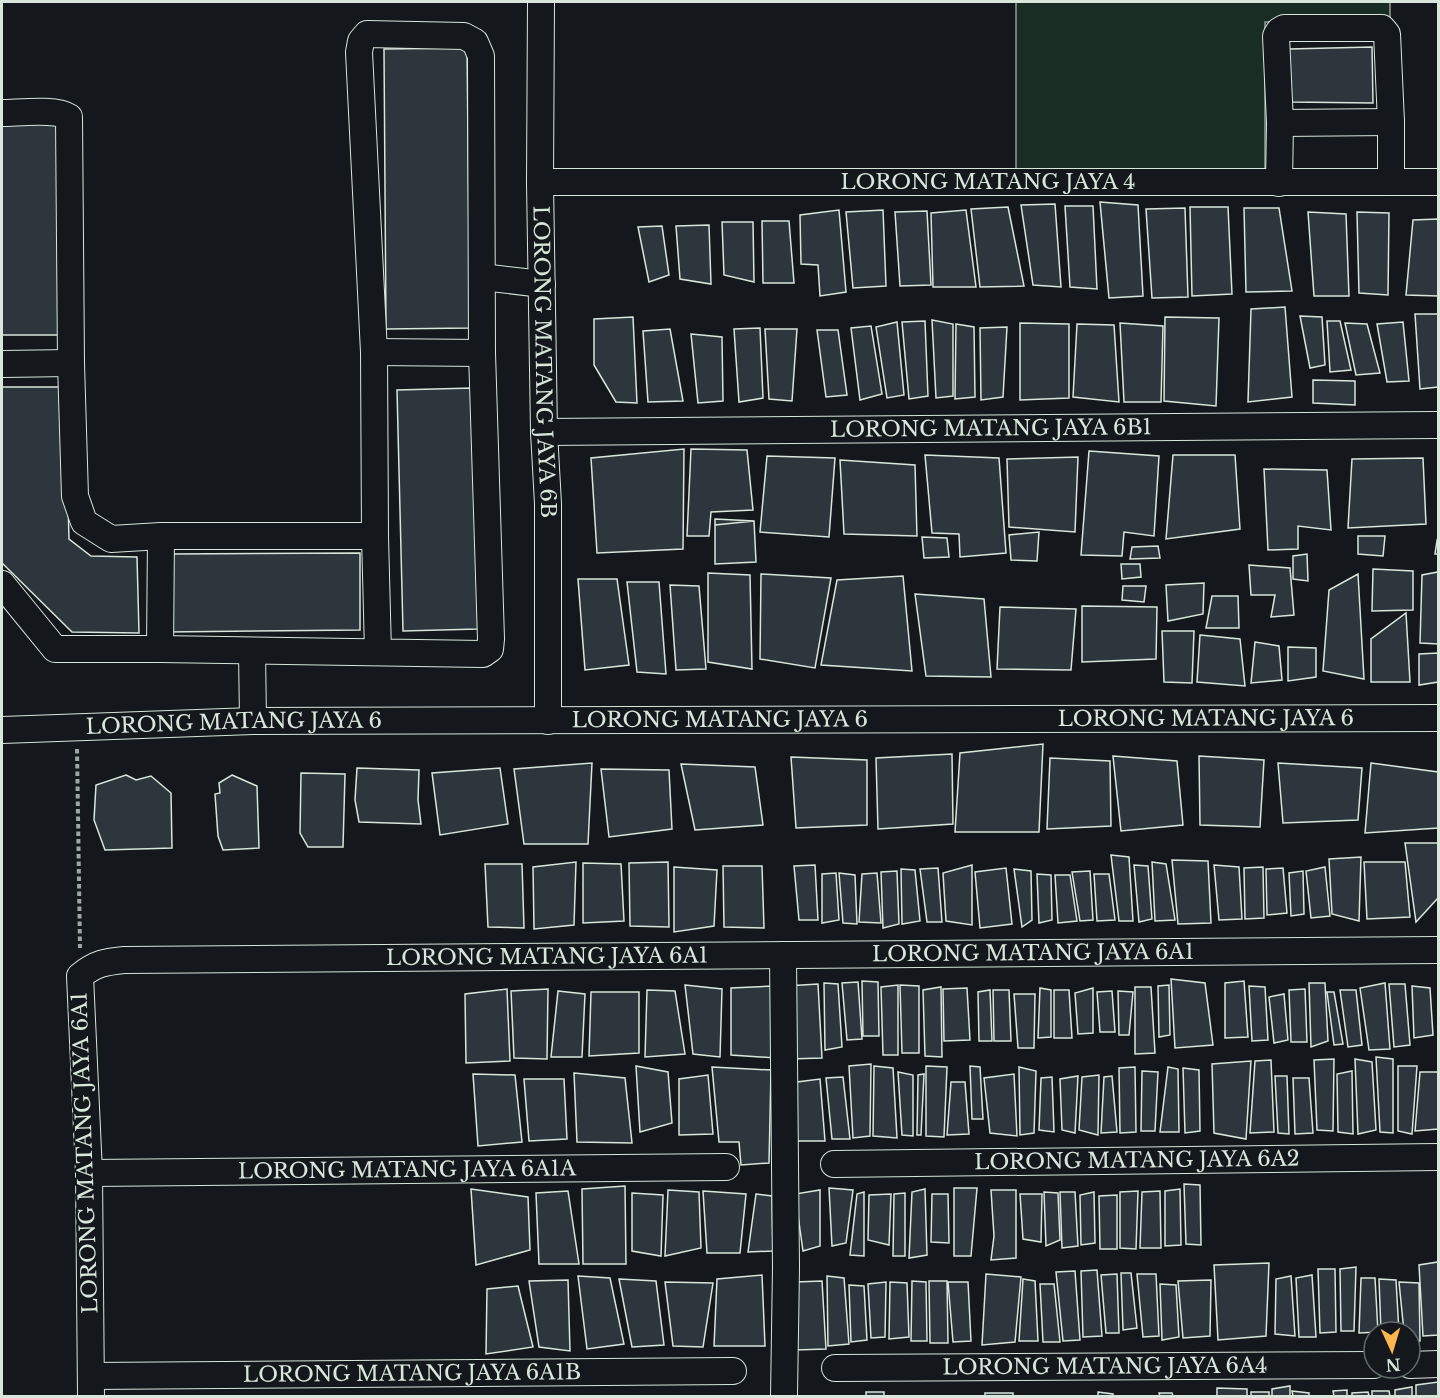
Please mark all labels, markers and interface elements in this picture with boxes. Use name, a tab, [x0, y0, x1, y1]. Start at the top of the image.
street label: LORONG MATANG JAYA 4	[840, 169, 1136, 195]
street label: LORONG MATANG JAYA 6B	[527, 206, 561, 518]
street label: LORONG MATANG JAYA 6B1	[830, 414, 1152, 443]
street label: LORONG MATANG JAYA 6	[1058, 705, 1354, 732]
street label: LORONG MATANG JAYA 6	[572, 706, 868, 733]
street label: LORONG MATANG JAYA 6	[85, 708, 382, 740]
street label: LORONG MATANG JAYA 6A1	[872, 939, 1194, 967]
street label: LORONG MATANG JAYA 6A1	[386, 943, 708, 971]
street label: LORONG MATANG JAYA 6A1	[66, 992, 104, 1314]
street label: LORONG MATANG JAYA 6A2	[974, 1146, 1300, 1175]
street label: LORONG MATANG JAYA 6A1A	[238, 1155, 577, 1185]
north arrow	[1362, 1320, 1422, 1380]
street label: LORONG MATANG JAYA 6A4	[942, 1353, 1268, 1380]
text: N	[1385, 1354, 1401, 1375]
street label: LORONG MATANG JAYA 6A1B	[243, 1359, 581, 1388]

